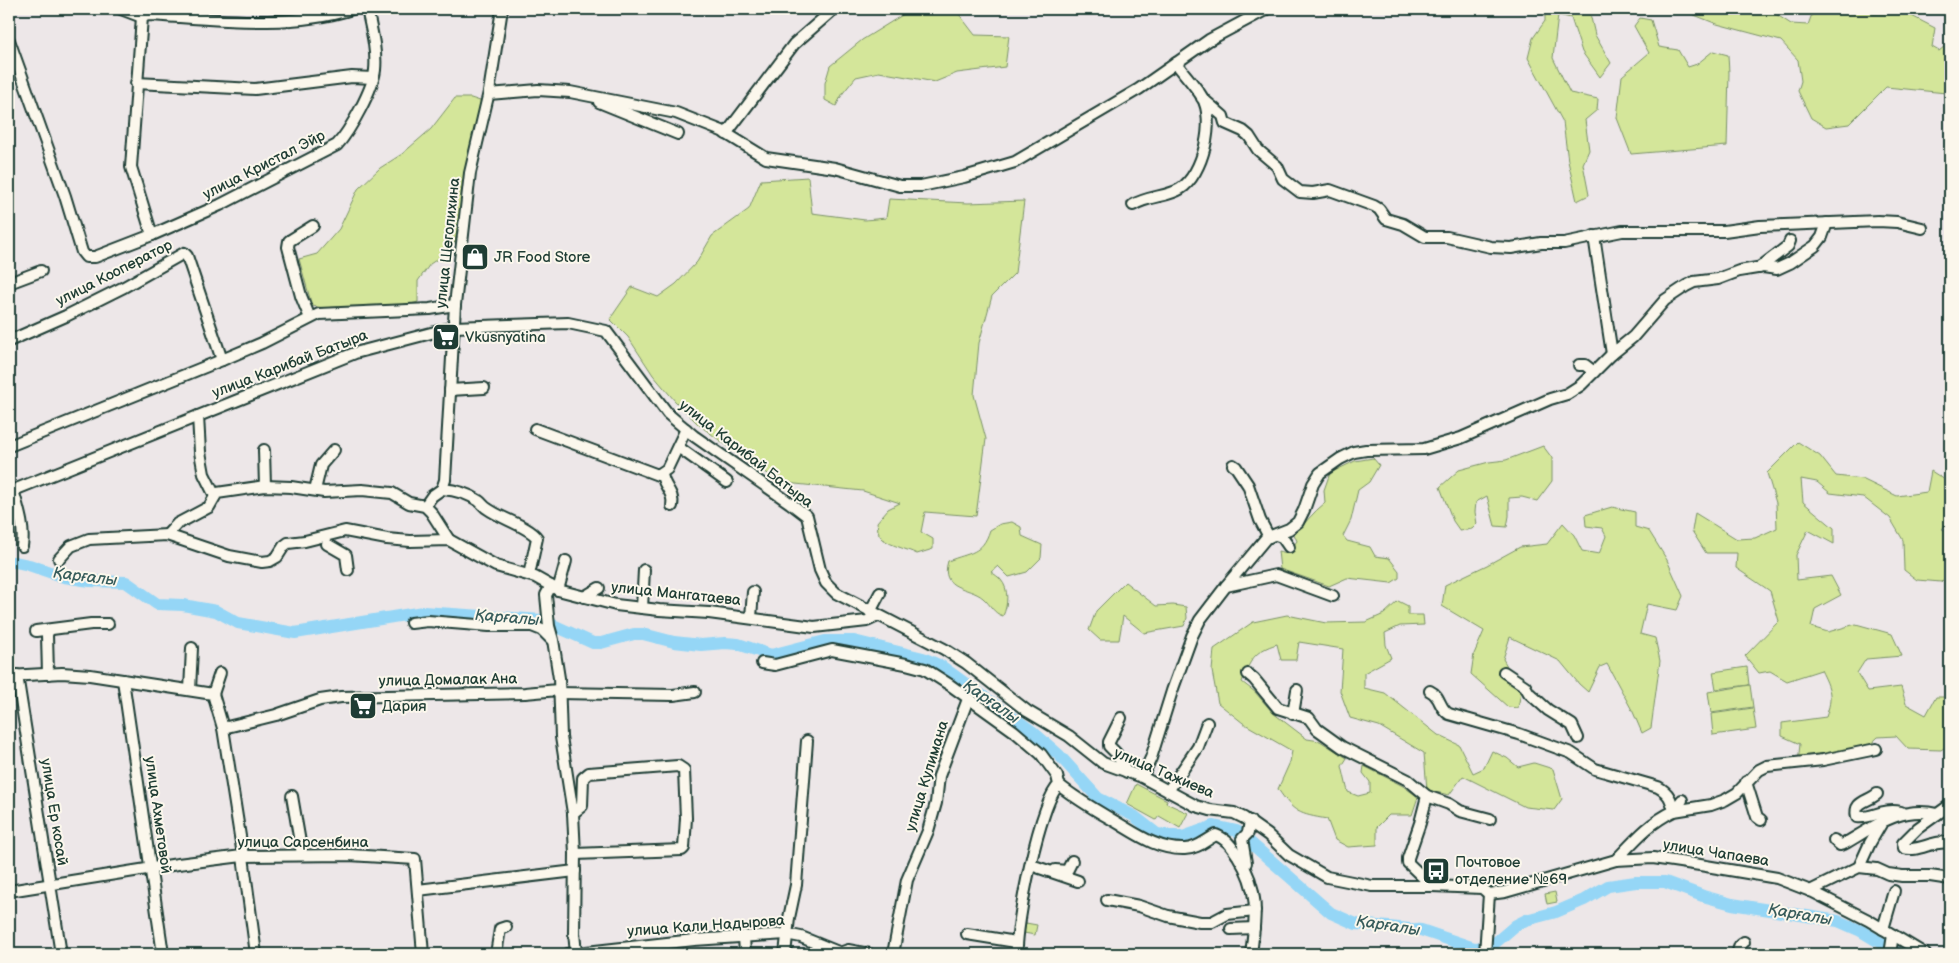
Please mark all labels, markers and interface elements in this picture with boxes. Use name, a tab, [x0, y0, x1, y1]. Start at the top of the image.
street label: улица Кристал Эйр	[200, 126, 329, 204]
street label: улица Щеголихина	[432, 177, 464, 309]
street label: улица Кооператор	[53, 235, 176, 311]
shop icon: JR Food Store	[460, 242, 490, 272]
place label: JR Food Store	[494, 248, 591, 267]
supermarket icon: Vkusnyatina	[431, 322, 461, 352]
street label: улица Карибай Батыра	[210, 326, 371, 402]
place label: Vkusnyatina	[465, 328, 546, 347]
street label: улица Карибай Батыра	[675, 396, 817, 512]
water label: Қарғалы	[52, 564, 119, 590]
street label: улица Мангатаева	[610, 578, 742, 610]
water label: Қарғалы	[474, 606, 540, 630]
street label: улица Домалак Ана	[379, 669, 518, 691]
water label: Қарғалы	[959, 676, 1023, 729]
supermarket icon: Дария	[348, 691, 378, 721]
place label: Дария	[382, 697, 427, 716]
street label: улица Кулимана	[901, 718, 953, 834]
street label: улица Тажиева	[1111, 743, 1217, 803]
street label: улица Ахметовой	[140, 755, 176, 875]
street label: улица Ер косай	[36, 757, 72, 867]
street label: улица Сарсенбина	[237, 833, 369, 852]
street label: улица Чапаева	[1662, 835, 1770, 871]
place label: Почтовое отделение №69	[1455, 853, 1567, 889]
bus stop icon: Почтовое отделение №69	[1421, 856, 1451, 886]
water label: Қарғалы	[1767, 900, 1834, 930]
street label: улица Кали Надырова	[627, 911, 786, 941]
water label: Қарғалы	[1355, 912, 1422, 940]

